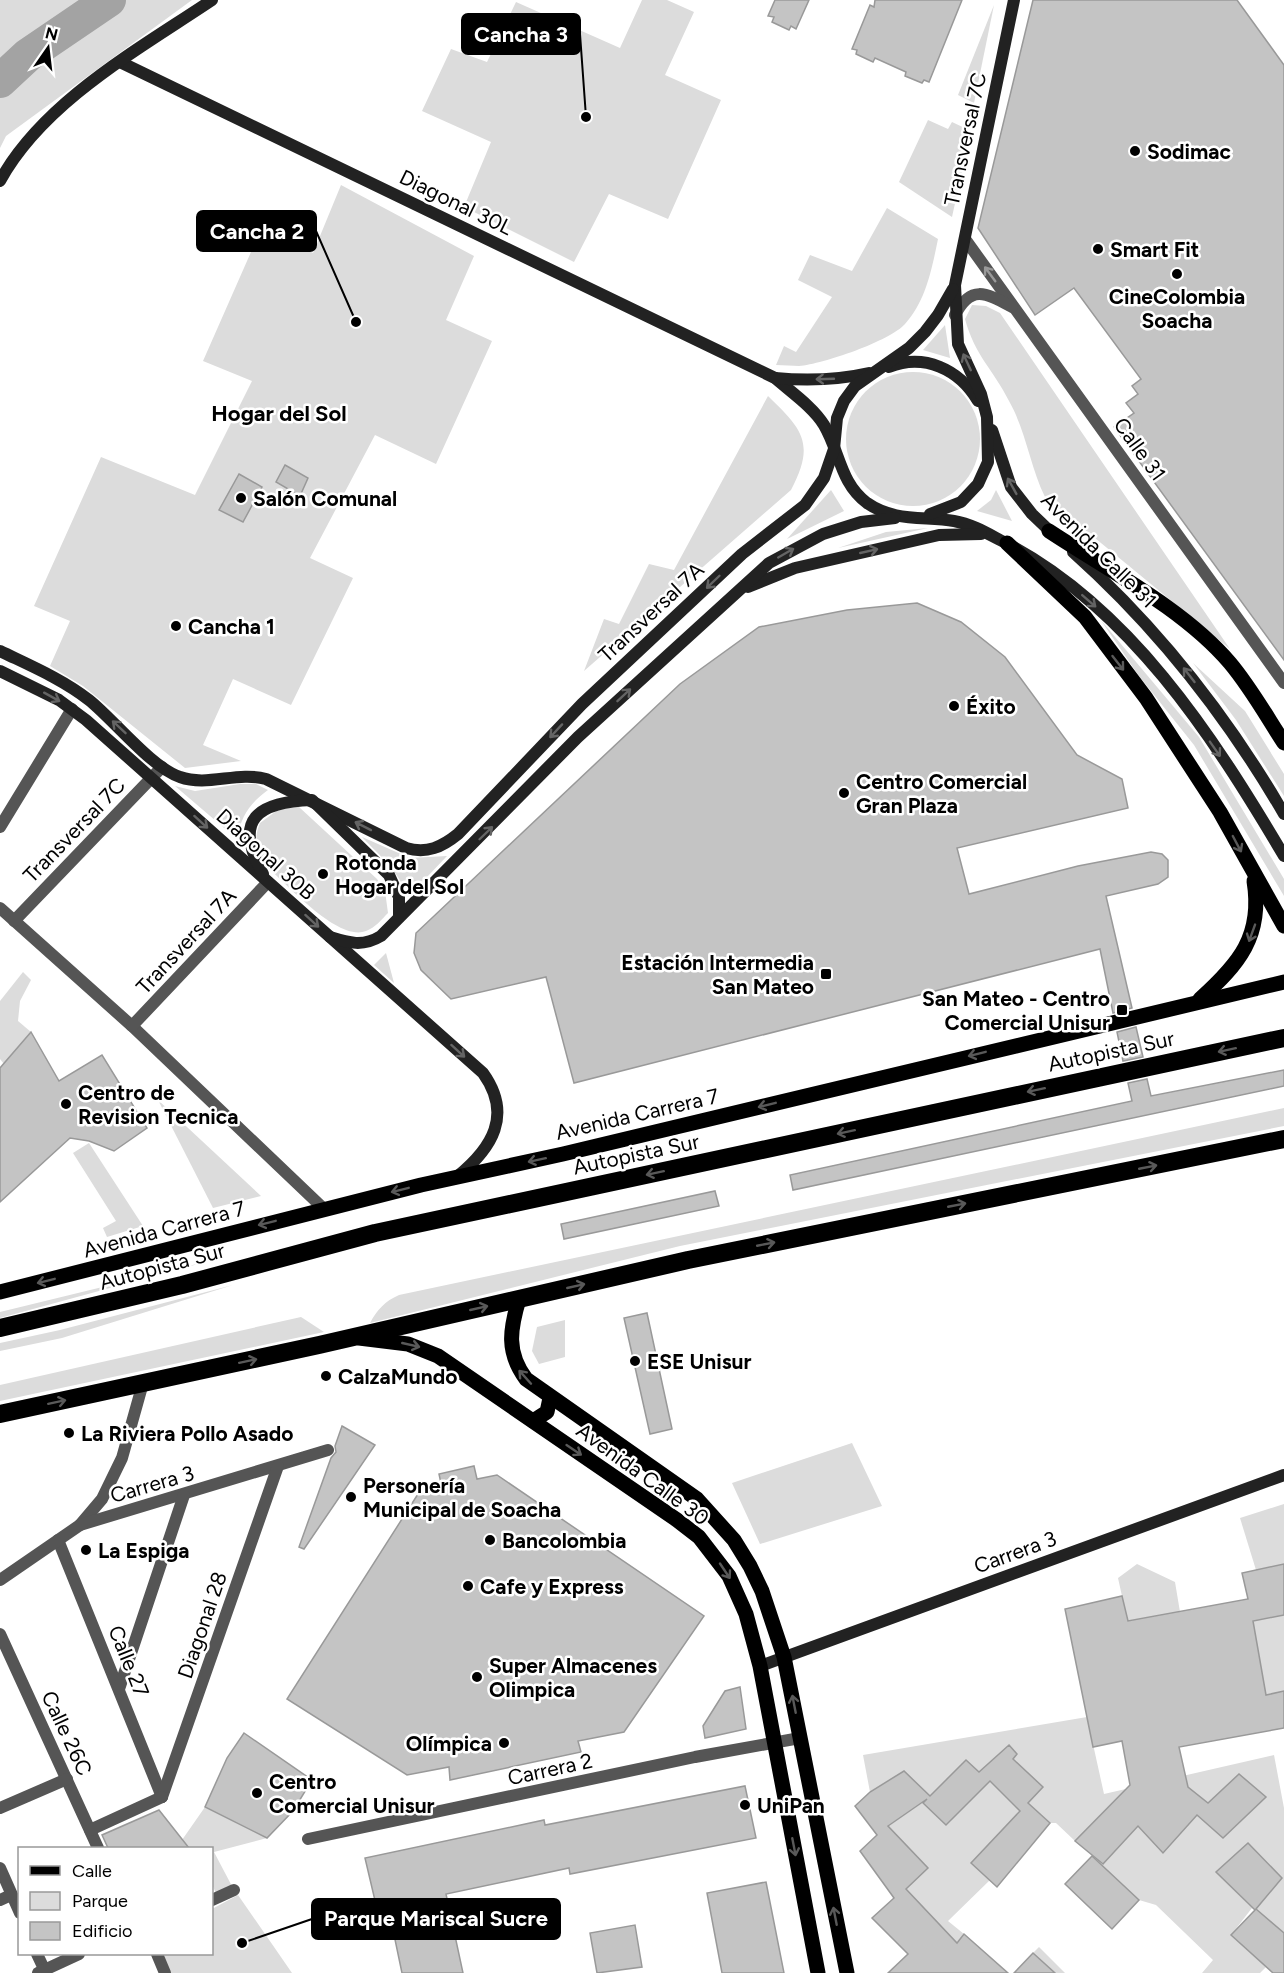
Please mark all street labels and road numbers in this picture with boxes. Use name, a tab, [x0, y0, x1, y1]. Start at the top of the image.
street label: Transversal 7C	[939, 70, 991, 208]
street label: Diagonal 30L	[395, 164, 517, 240]
street label: Calle 31	[1109, 413, 1171, 485]
street label: Avenida Calle 31	[1036, 487, 1162, 613]
street label: Transversal 7A	[593, 557, 709, 667]
street label: Transversal 7C	[18, 772, 130, 888]
street label: Diagonal 30B	[211, 803, 321, 905]
street label: Transversal 7A	[131, 883, 241, 999]
street label: Autopista Sur	[1046, 1025, 1176, 1077]
street label: Avenida Carrera 7	[553, 1083, 721, 1145]
street label: Autopista Sur	[571, 1128, 701, 1180]
street label: Avenida Carrera 7	[80, 1195, 248, 1263]
street label: Autopista Sur	[97, 1237, 227, 1295]
street label: Avenida Calle 30	[572, 1418, 714, 1530]
street label: Carrera 3	[107, 1460, 197, 1508]
street label: Carrera 3	[970, 1526, 1060, 1578]
street label: Diagonal 28	[172, 1568, 232, 1682]
street label: Calle 27	[103, 1622, 155, 1700]
street label: Calle 26C	[37, 1687, 97, 1779]
street label: Carrera 2	[505, 1748, 595, 1790]

